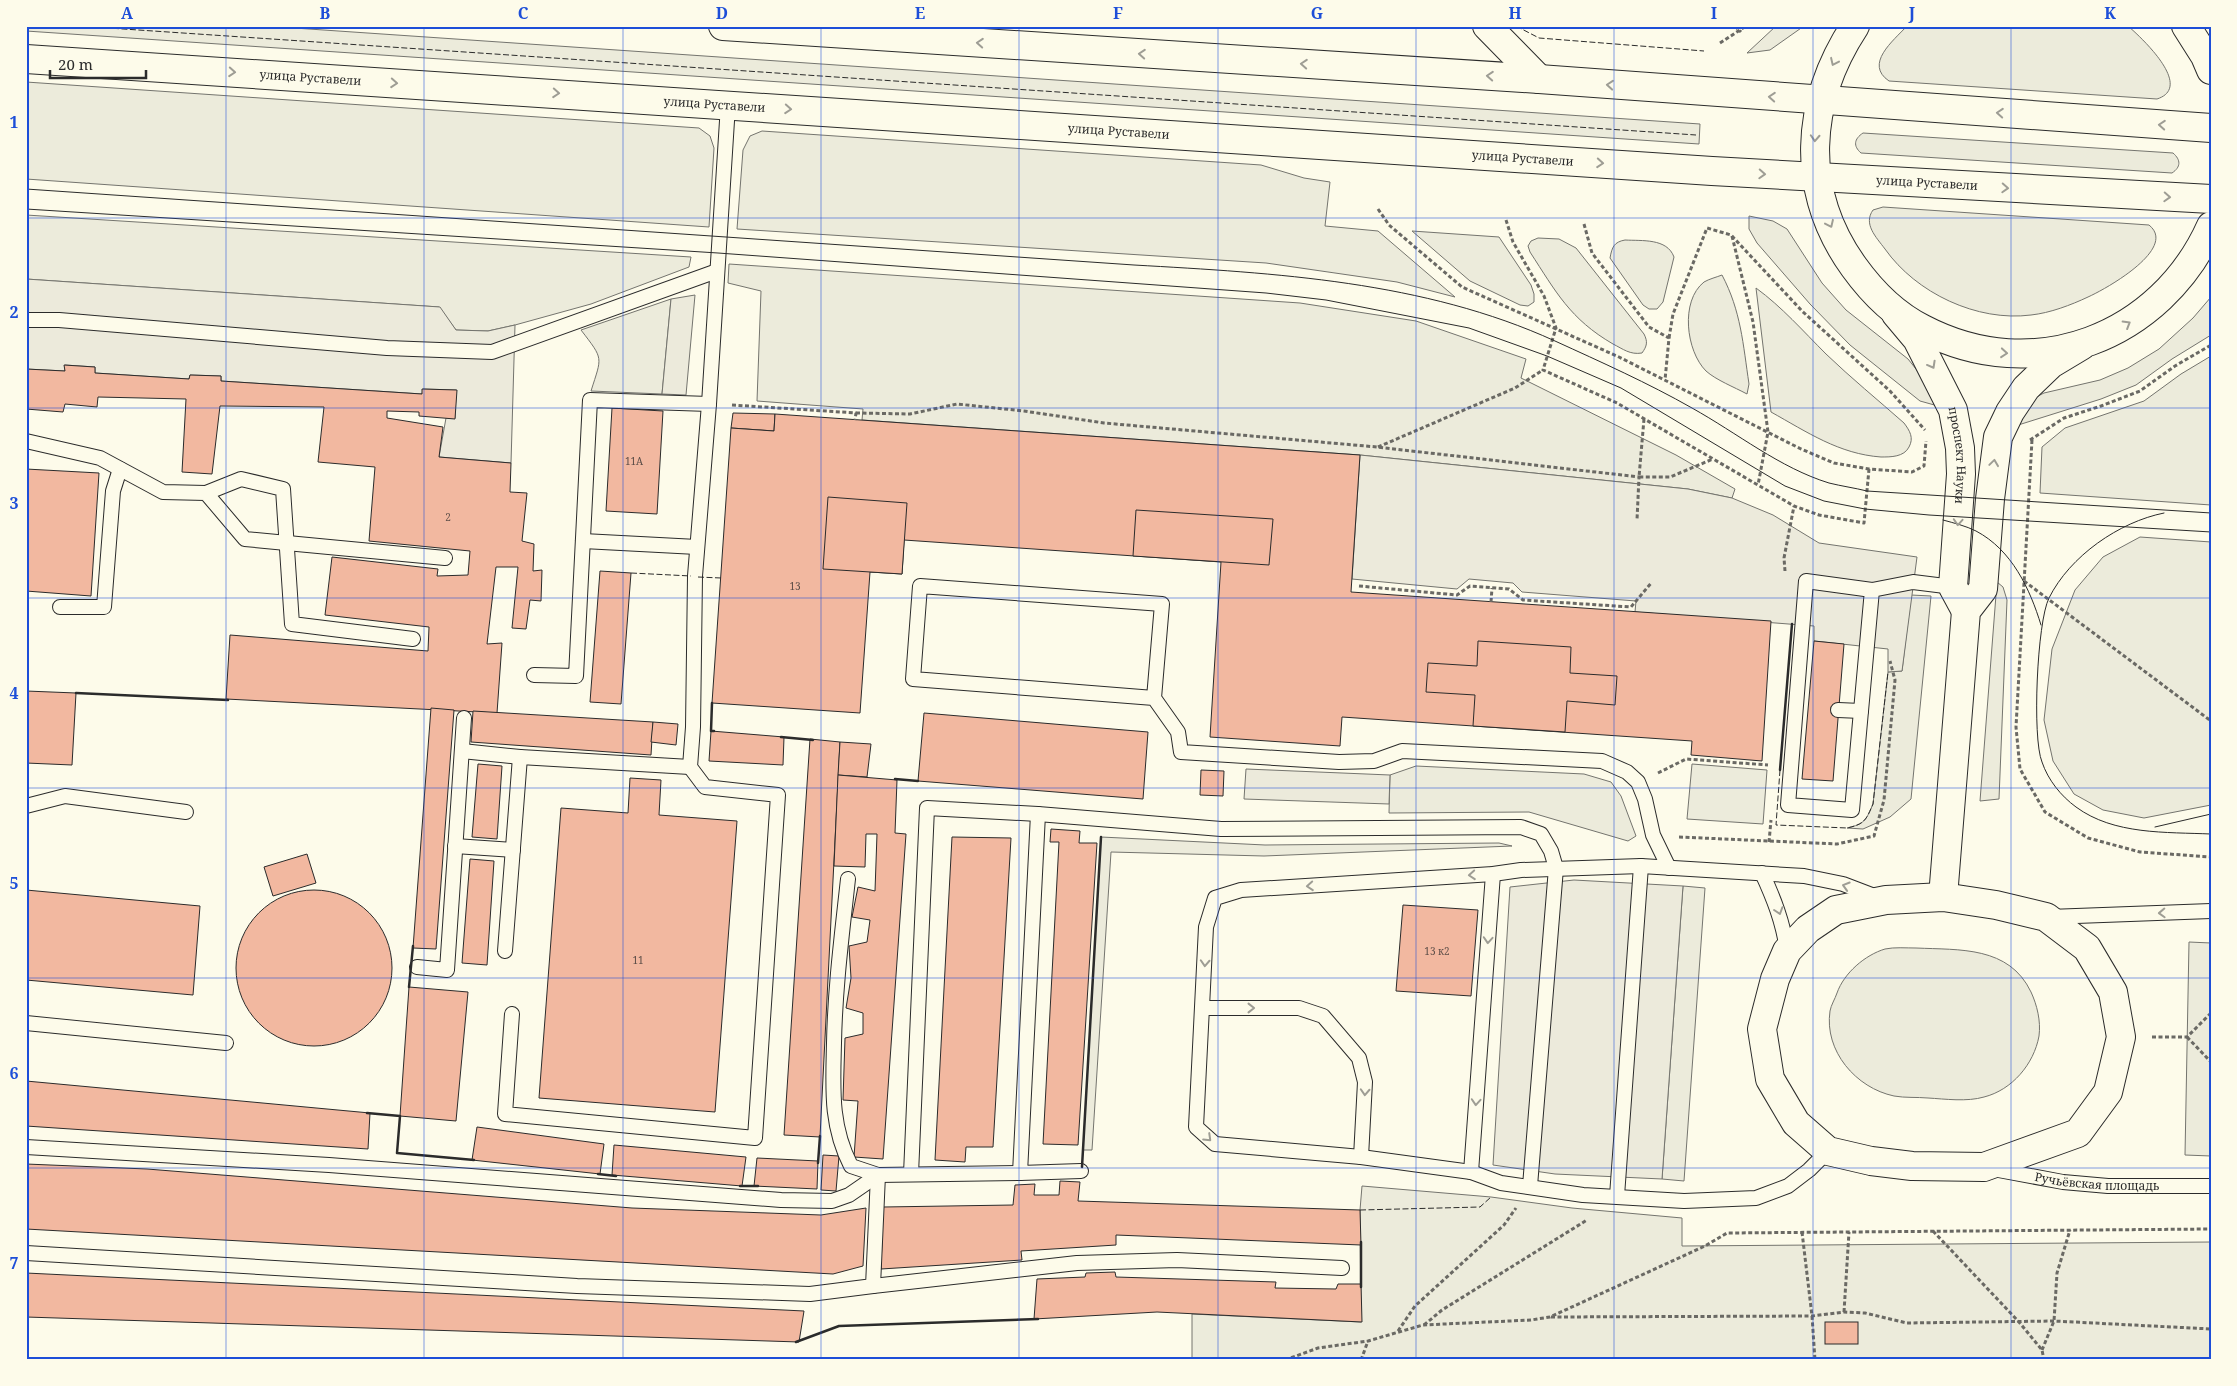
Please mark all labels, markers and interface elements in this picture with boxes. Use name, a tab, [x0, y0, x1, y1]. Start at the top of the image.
text: A	[121, 2, 134, 24]
text: B	[320, 2, 331, 24]
text: C	[518, 2, 529, 24]
text: D	[716, 2, 728, 24]
text: E	[915, 2, 925, 24]
text: F	[1113, 2, 1123, 24]
text: G	[1311, 2, 1323, 24]
text: H	[1508, 2, 1522, 24]
text: I	[1711, 2, 1717, 24]
text: J	[1908, 2, 1916, 24]
text: K	[2104, 2, 2116, 24]
one-way arrow	[976, 38, 984, 49]
scale bar	[50, 48, 146, 80]
one-way arrow	[1138, 48, 1146, 59]
text: 20 m	[58, 54, 93, 74]
one-way arrow	[1830, 57, 1841, 66]
one-way arrow	[1300, 59, 1308, 70]
street label: улица Руставели	[259, 66, 362, 89]
one-way arrow	[228, 67, 236, 78]
one-way arrow	[1486, 70, 1494, 81]
one-way arrow	[390, 77, 398, 88]
one-way arrow	[1606, 79, 1614, 90]
one-way arrow	[553, 88, 561, 99]
one-way arrow	[1768, 91, 1776, 102]
street label: улица Руставели	[663, 92, 766, 116]
one-way arrow	[785, 103, 793, 114]
one-way arrow	[1996, 108, 2004, 119]
text: 1	[9, 111, 19, 133]
street label: улица Руставели	[1067, 119, 1170, 143]
one-way arrow	[2158, 119, 2166, 130]
one-way arrow	[1810, 135, 1821, 143]
street label: улица Руставели	[1471, 146, 1574, 170]
one-way arrow	[1596, 157, 1604, 168]
one-way arrow	[1758, 168, 1766, 179]
street label: улица Руставели	[1876, 171, 1978, 194]
one-way arrow	[2001, 182, 2009, 193]
one-way arrow	[2164, 191, 2172, 202]
one-way arrow	[1823, 219, 1834, 228]
text: 2	[9, 301, 19, 323]
one-way arrow	[2122, 320, 2131, 330]
one-way arrow	[2000, 347, 2008, 358]
one-way arrow	[1926, 360, 1936, 369]
street label: проспект Науки	[1945, 405, 1970, 505]
house number: 11А	[625, 454, 644, 468]
one-way arrow	[1988, 459, 1999, 467]
text: 3	[9, 492, 19, 514]
house number: 2	[445, 510, 451, 524]
one-way arrow	[1953, 518, 1964, 526]
house number: 13	[789, 579, 801, 593]
text: 4	[9, 682, 19, 704]
one-way arrow	[1468, 870, 1476, 881]
text: 5	[9, 872, 19, 894]
one-way arrow	[1306, 880, 1314, 891]
one-way arrow	[1842, 881, 1850, 891]
one-way arrow	[1773, 906, 1783, 915]
one-way arrow	[2158, 907, 2166, 918]
one-way arrow	[1483, 936, 1494, 944]
house number: 13 к2	[1424, 944, 1450, 958]
house number: 11	[632, 953, 644, 967]
one-way arrow	[1199, 959, 1210, 967]
one-way arrow	[1248, 1003, 1256, 1013]
text: 6	[9, 1062, 19, 1084]
one-way arrow	[1359, 1088, 1370, 1096]
one-way arrow	[1471, 1098, 1482, 1106]
one-way arrow	[1202, 1132, 1211, 1141]
street label: Ручьёвская площадь	[2033, 1168, 2160, 1194]
text: 7	[9, 1252, 19, 1274]

